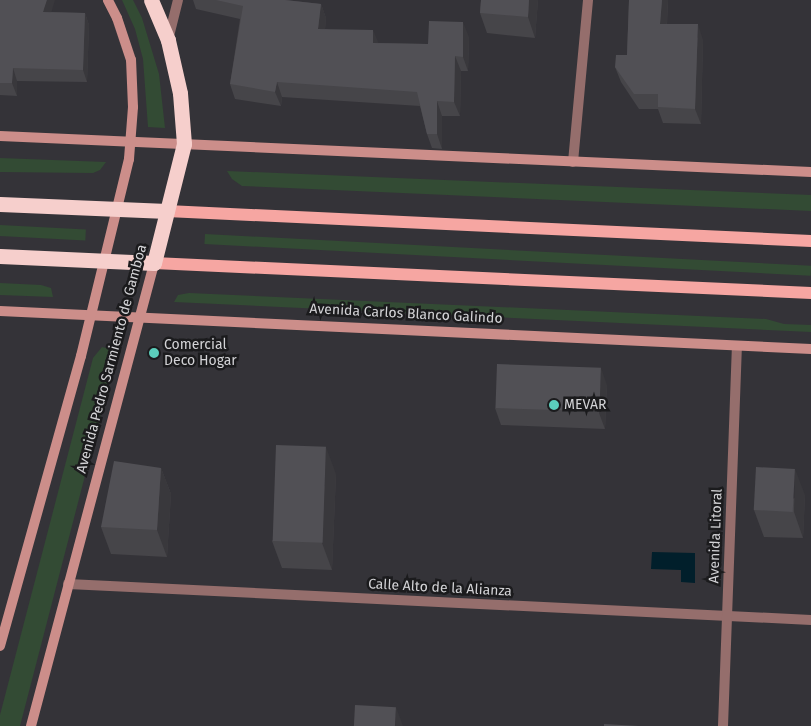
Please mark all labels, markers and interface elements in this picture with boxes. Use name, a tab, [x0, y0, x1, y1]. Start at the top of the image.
street label: Avenida Pedro Sarmiento de Gamboa	[73, 243, 151, 475]
street label: Avenida Carlos Blanco Galindo	[309, 301, 503, 327]
place label: Comercial Deco Hogar	[164, 337, 237, 370]
marker: Comercial Deco Hogar	[148, 347, 160, 359]
place label: MEVAR	[564, 397, 606, 413]
marker: MEVAR	[548, 399, 560, 411]
street label: Avenida Litoral	[706, 488, 726, 584]
street label: Calle Alto de la Alianza	[368, 576, 512, 600]

